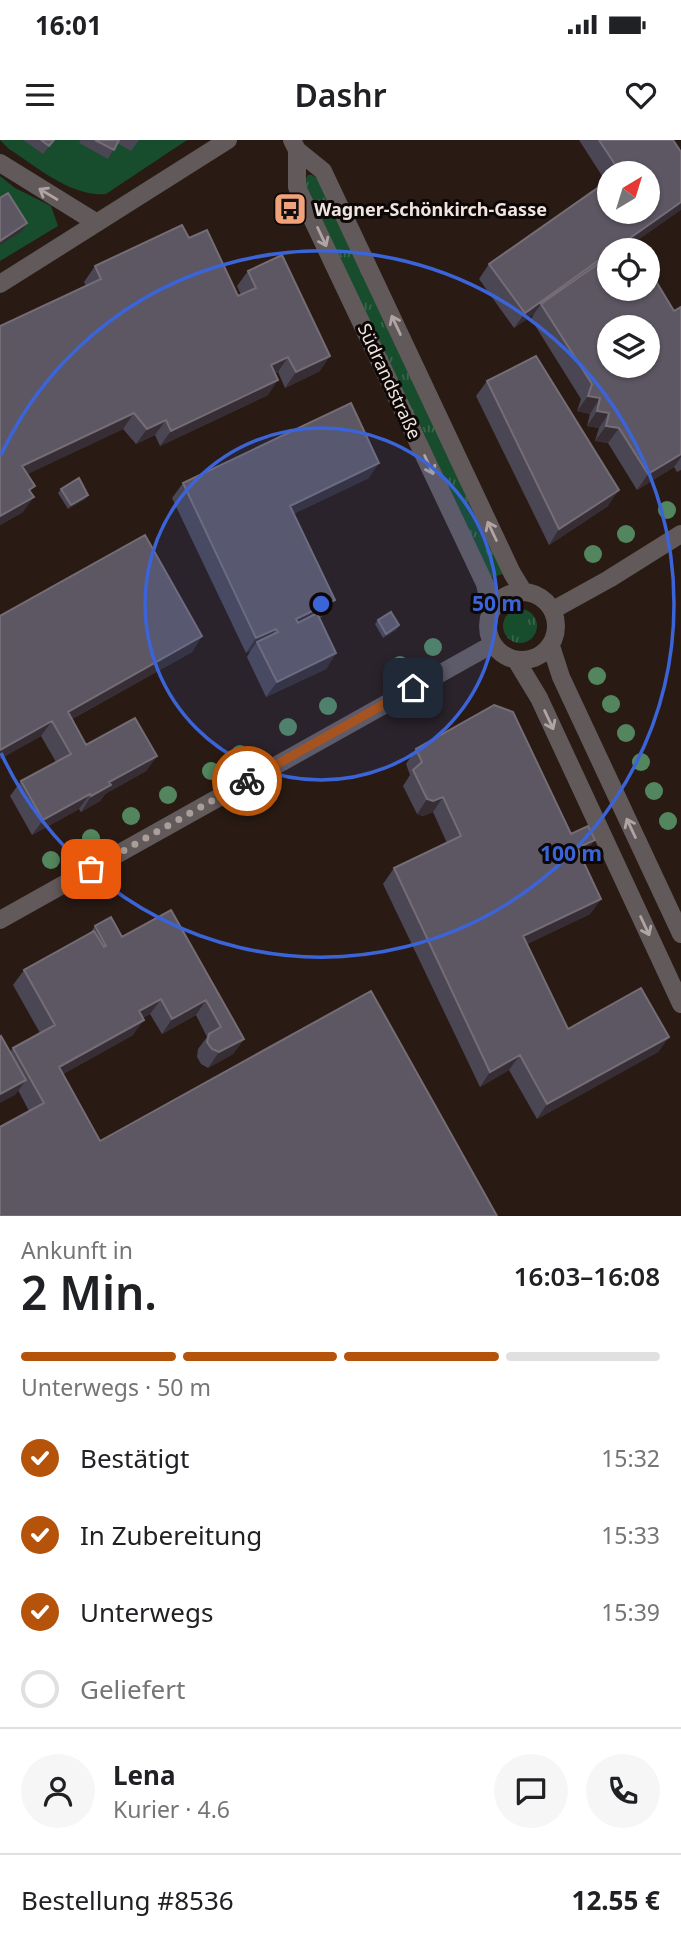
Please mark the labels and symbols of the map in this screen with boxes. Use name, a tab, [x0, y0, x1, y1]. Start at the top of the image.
north arrow	[597, 161, 660, 224]
one-way arrow	[38, 187, 58, 201]
bus stop icon: Wagner-Schönkirch-Gasse	[271, 190, 309, 228]
place label: Wagner-Schönkirch-Gasse	[314, 197, 547, 221]
one-way arrow	[315, 226, 329, 247]
one-way arrow	[388, 315, 402, 336]
street label: Südrandstraße	[353, 319, 427, 443]
one-way arrow	[423, 454, 437, 475]
one-way arrow	[485, 521, 498, 542]
text: 50 m	[472, 589, 522, 617]
centre of rings	[309, 592, 333, 616]
pin	[383, 658, 443, 718]
one-way arrow	[543, 709, 556, 730]
courier	[212, 746, 282, 816]
one-way arrow	[624, 818, 638, 839]
pin	[61, 839, 121, 899]
text: 100 m	[540, 839, 602, 867]
one-way arrow	[639, 915, 652, 936]

